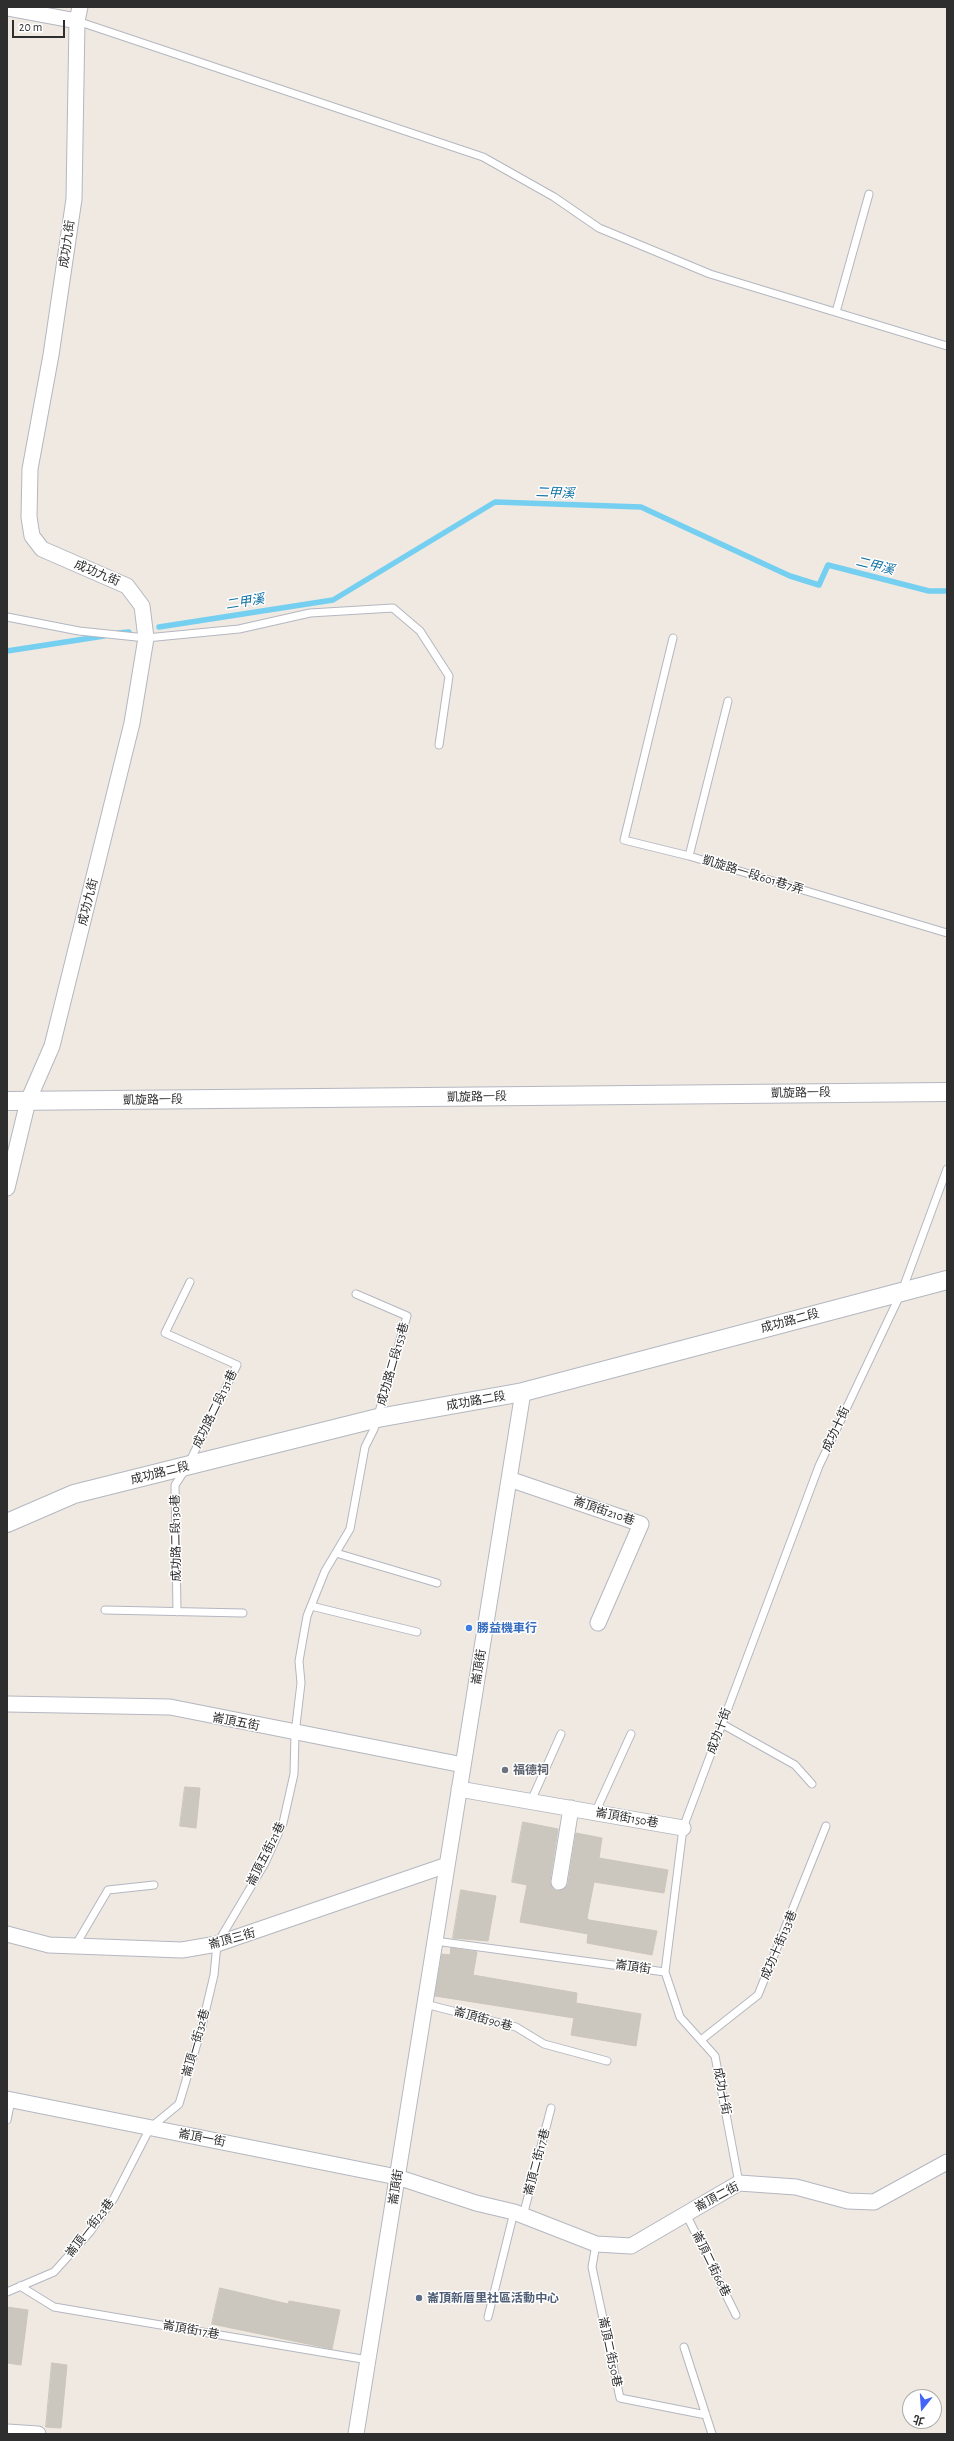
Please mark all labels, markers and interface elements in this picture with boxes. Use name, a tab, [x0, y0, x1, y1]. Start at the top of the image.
scale bar	[14, 12, 67, 38]
text: 20 m	[19, 21, 42, 33]
street label: 成功九街	[57, 219, 77, 269]
water label: 二甲溪	[535, 485, 575, 501]
water label: 二甲溪	[854, 554, 896, 578]
street label: 成功九街	[72, 557, 122, 589]
water label: 二甲溪	[225, 591, 265, 613]
street label: 凱旋路一段601巷7弄	[701, 853, 805, 897]
street label: 成功九街	[75, 877, 101, 927]
street label: 凱旋路一段	[771, 1085, 831, 1101]
street label: 凱旋路一段	[447, 1089, 507, 1105]
street label: 凱旋路一段	[123, 1092, 183, 1108]
street label: 成功路二段	[759, 1306, 821, 1336]
street label: 成功路二段153巷	[374, 1321, 412, 1407]
street label: 成功路二段131巷	[190, 1368, 240, 1450]
street label: 成功路二段	[445, 1389, 507, 1413]
street label: 成功十街	[819, 1404, 853, 1454]
street label: 成功路二段	[129, 1459, 191, 1487]
street label: 成功路二段130巷	[168, 1494, 184, 1582]
street label: 崙頂街210巷	[571, 1494, 637, 1528]
place label: 勝益機車行	[477, 1621, 537, 1635]
marker: 勝益機車行	[464, 1623, 474, 1633]
street label: 崙頂街	[469, 1648, 489, 1686]
street label: 成功十街	[704, 1706, 734, 1756]
street label: 崙頂五街	[211, 1710, 261, 1734]
place label: 福德祠	[513, 1763, 549, 1777]
marker: 福德祠	[500, 1765, 510, 1775]
street label: 崙頂街150巷	[594, 1805, 660, 1831]
street label: 崙頂五街21巷	[244, 1820, 288, 1888]
street label: 成功十街133巷	[758, 1908, 800, 1982]
street label: 崙頂三街	[207, 1926, 257, 1952]
street label: 崙頂街	[614, 1957, 652, 1977]
street label: 崙頂街90巷	[452, 2004, 514, 2034]
street label: 崙頂一街32巷	[179, 2007, 213, 2079]
street label: 成功十街	[710, 2066, 734, 2116]
street label: 崙頂一街	[177, 2126, 227, 2150]
street label: 崙頂二街17巷	[521, 2127, 553, 2197]
street label: 崙頂街	[386, 2168, 406, 2206]
street label: 崙頂二街	[692, 2179, 742, 2215]
street label: 崙頂一街23巷	[63, 2196, 117, 2260]
street label: 崙頂二街66巷	[689, 2229, 733, 2299]
place label: 崙頂新厝里社區活動中心	[427, 2291, 559, 2305]
marker: 崙頂新厝里社區活動中心	[414, 2293, 424, 2303]
street label: 崙頂二街50巷	[596, 2316, 624, 2388]
street label: 崙頂街17巷	[162, 2318, 220, 2342]
north arrow	[902, 2389, 942, 2429]
text: 北	[912, 2413, 926, 2427]

